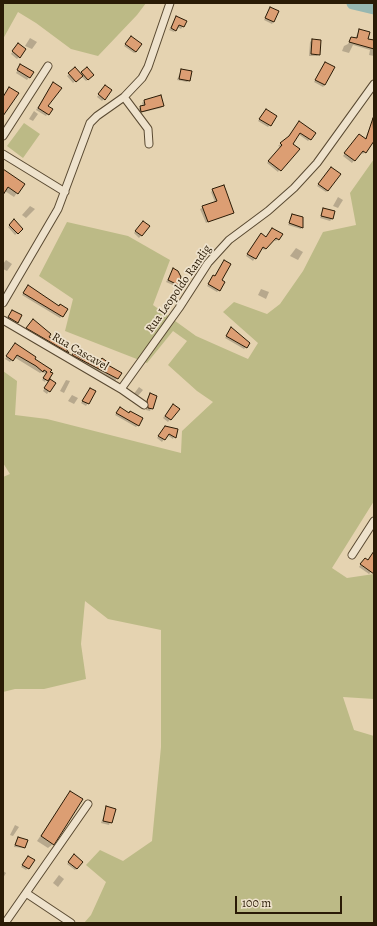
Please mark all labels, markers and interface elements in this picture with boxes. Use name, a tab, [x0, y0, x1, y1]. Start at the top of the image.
street label: Rua Leopoldo Randig	[143, 242, 215, 336]
street label: Rua Cascavel	[49, 330, 111, 374]
scale bar	[237, 888, 344, 914]
text: 100 m	[242, 895, 271, 911]

